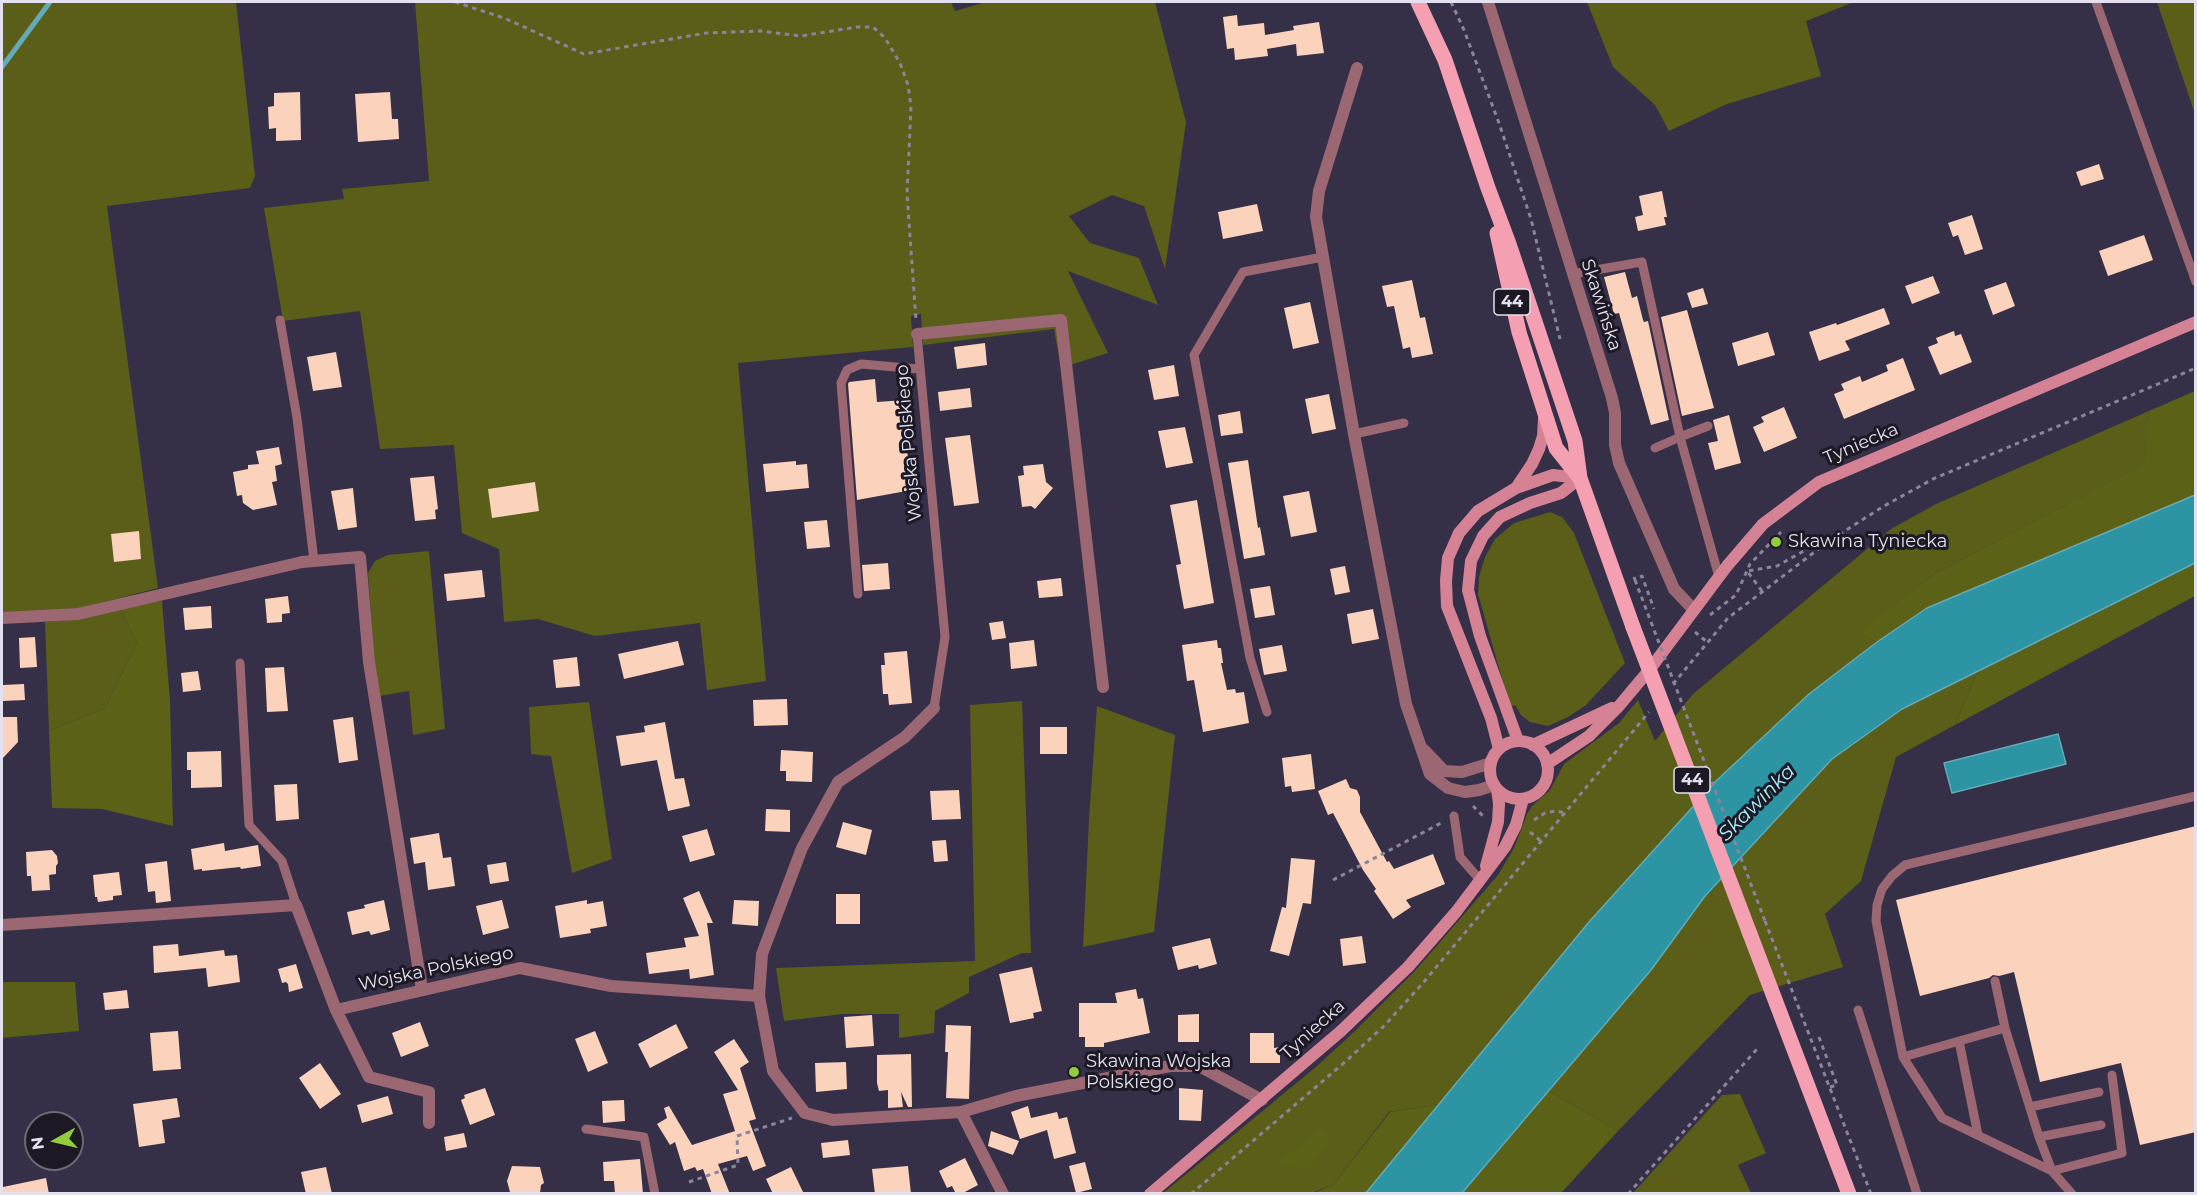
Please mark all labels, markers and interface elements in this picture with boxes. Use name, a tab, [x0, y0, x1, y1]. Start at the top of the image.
street label: Skawińska	[1576, 257, 1626, 353]
road number: 44	[1494, 289, 1530, 315]
street label: Wojska Polskiego	[891, 364, 927, 522]
street label: Tyniecka	[1820, 419, 1902, 469]
place label: Skawina Tyniecka	[1788, 531, 1947, 553]
marker: Skawina Tyniecka	[1769, 535, 1783, 549]
water label: Skawinka	[1714, 760, 1800, 846]
road number: 44	[1674, 767, 1710, 793]
street label: Wojska Polskiego	[357, 942, 515, 996]
street label: Tyniecka	[1276, 995, 1350, 1065]
place label: Skawina Wojska Polskiego	[1086, 1051, 1231, 1094]
marker: Skawina Wojska Polskiego	[1067, 1065, 1081, 1079]
north arrow	[24, 1111, 84, 1171]
text: N	[27, 1136, 48, 1151]

